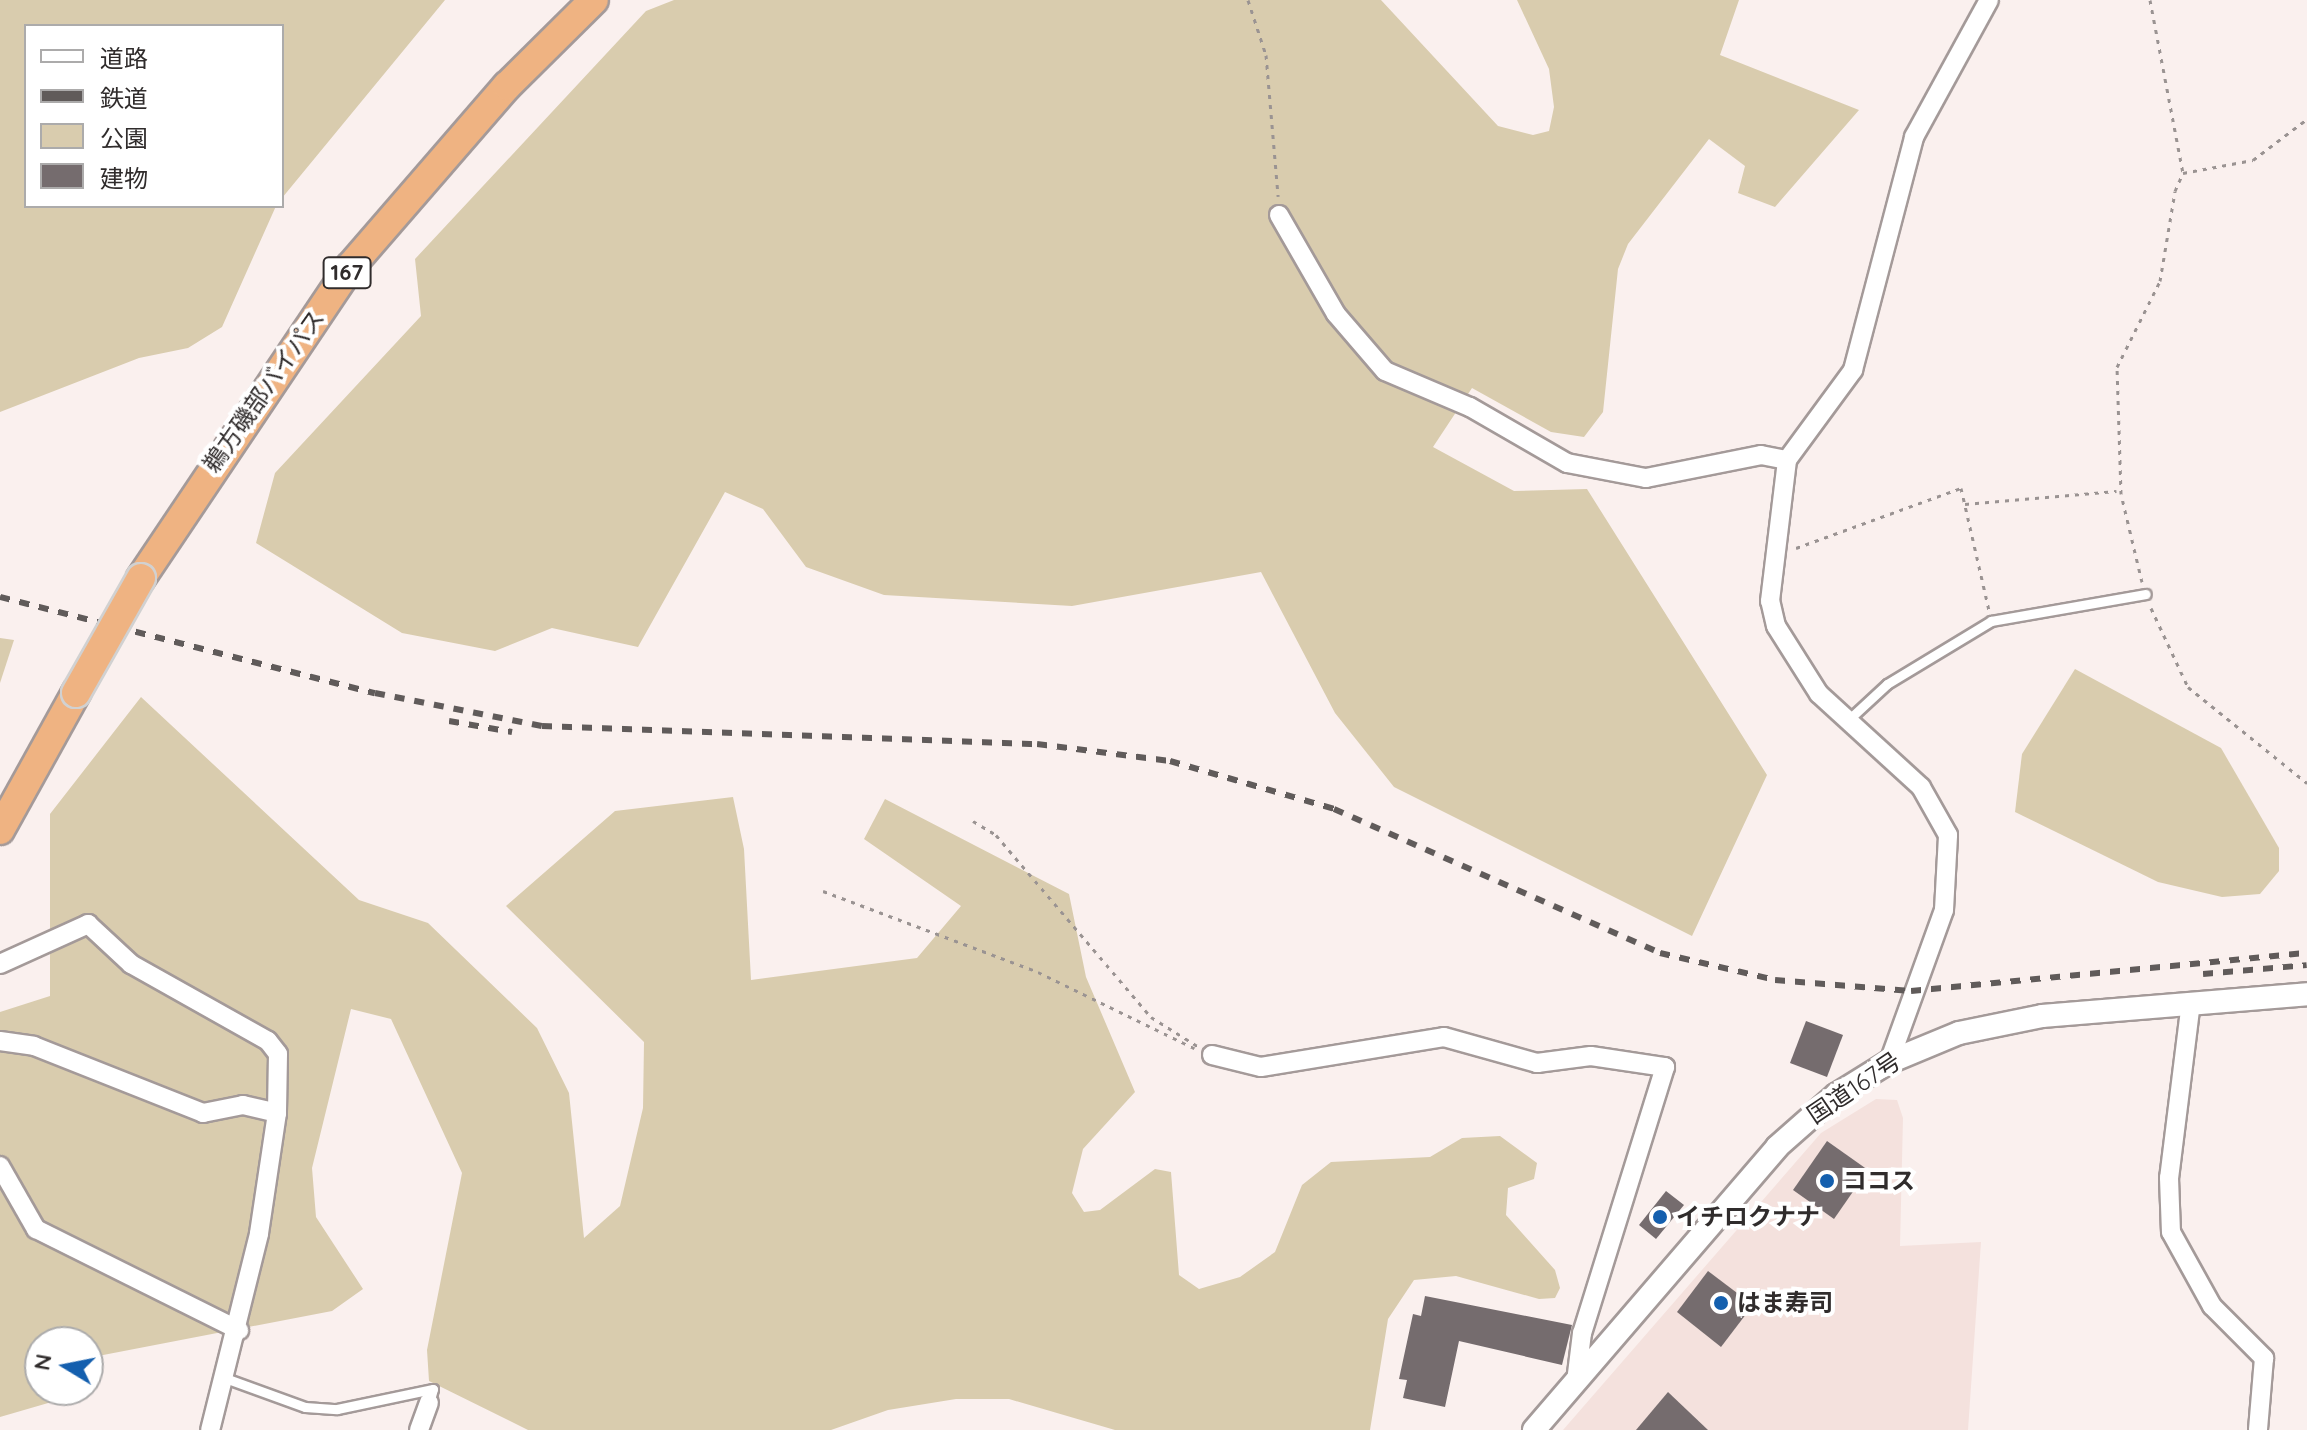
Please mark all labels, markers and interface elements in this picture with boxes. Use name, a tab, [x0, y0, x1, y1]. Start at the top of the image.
legend	[24, 24, 284, 208]
text: 道路	[100, 43, 148, 73]
text: 鉄道	[100, 83, 148, 113]
text: 公園	[100, 123, 148, 153]
text: 建物	[100, 163, 148, 193]
road number: 167	[321, 255, 373, 291]
street label: 鵜方磯部バイパス	[197, 304, 331, 478]
street label: 国道167号	[1802, 1046, 1906, 1130]
place label: ココス	[1843, 1167, 1915, 1195]
marker: ココス	[1818, 1172, 1836, 1190]
place label: イチロクナナ	[1676, 1203, 1820, 1231]
marker: イチロクナナ	[1651, 1208, 1669, 1226]
place label: はま寿司	[1737, 1289, 1833, 1317]
marker: はま寿司	[1712, 1294, 1730, 1312]
north arrow	[24, 1326, 104, 1406]
text: N	[27, 1352, 58, 1373]

